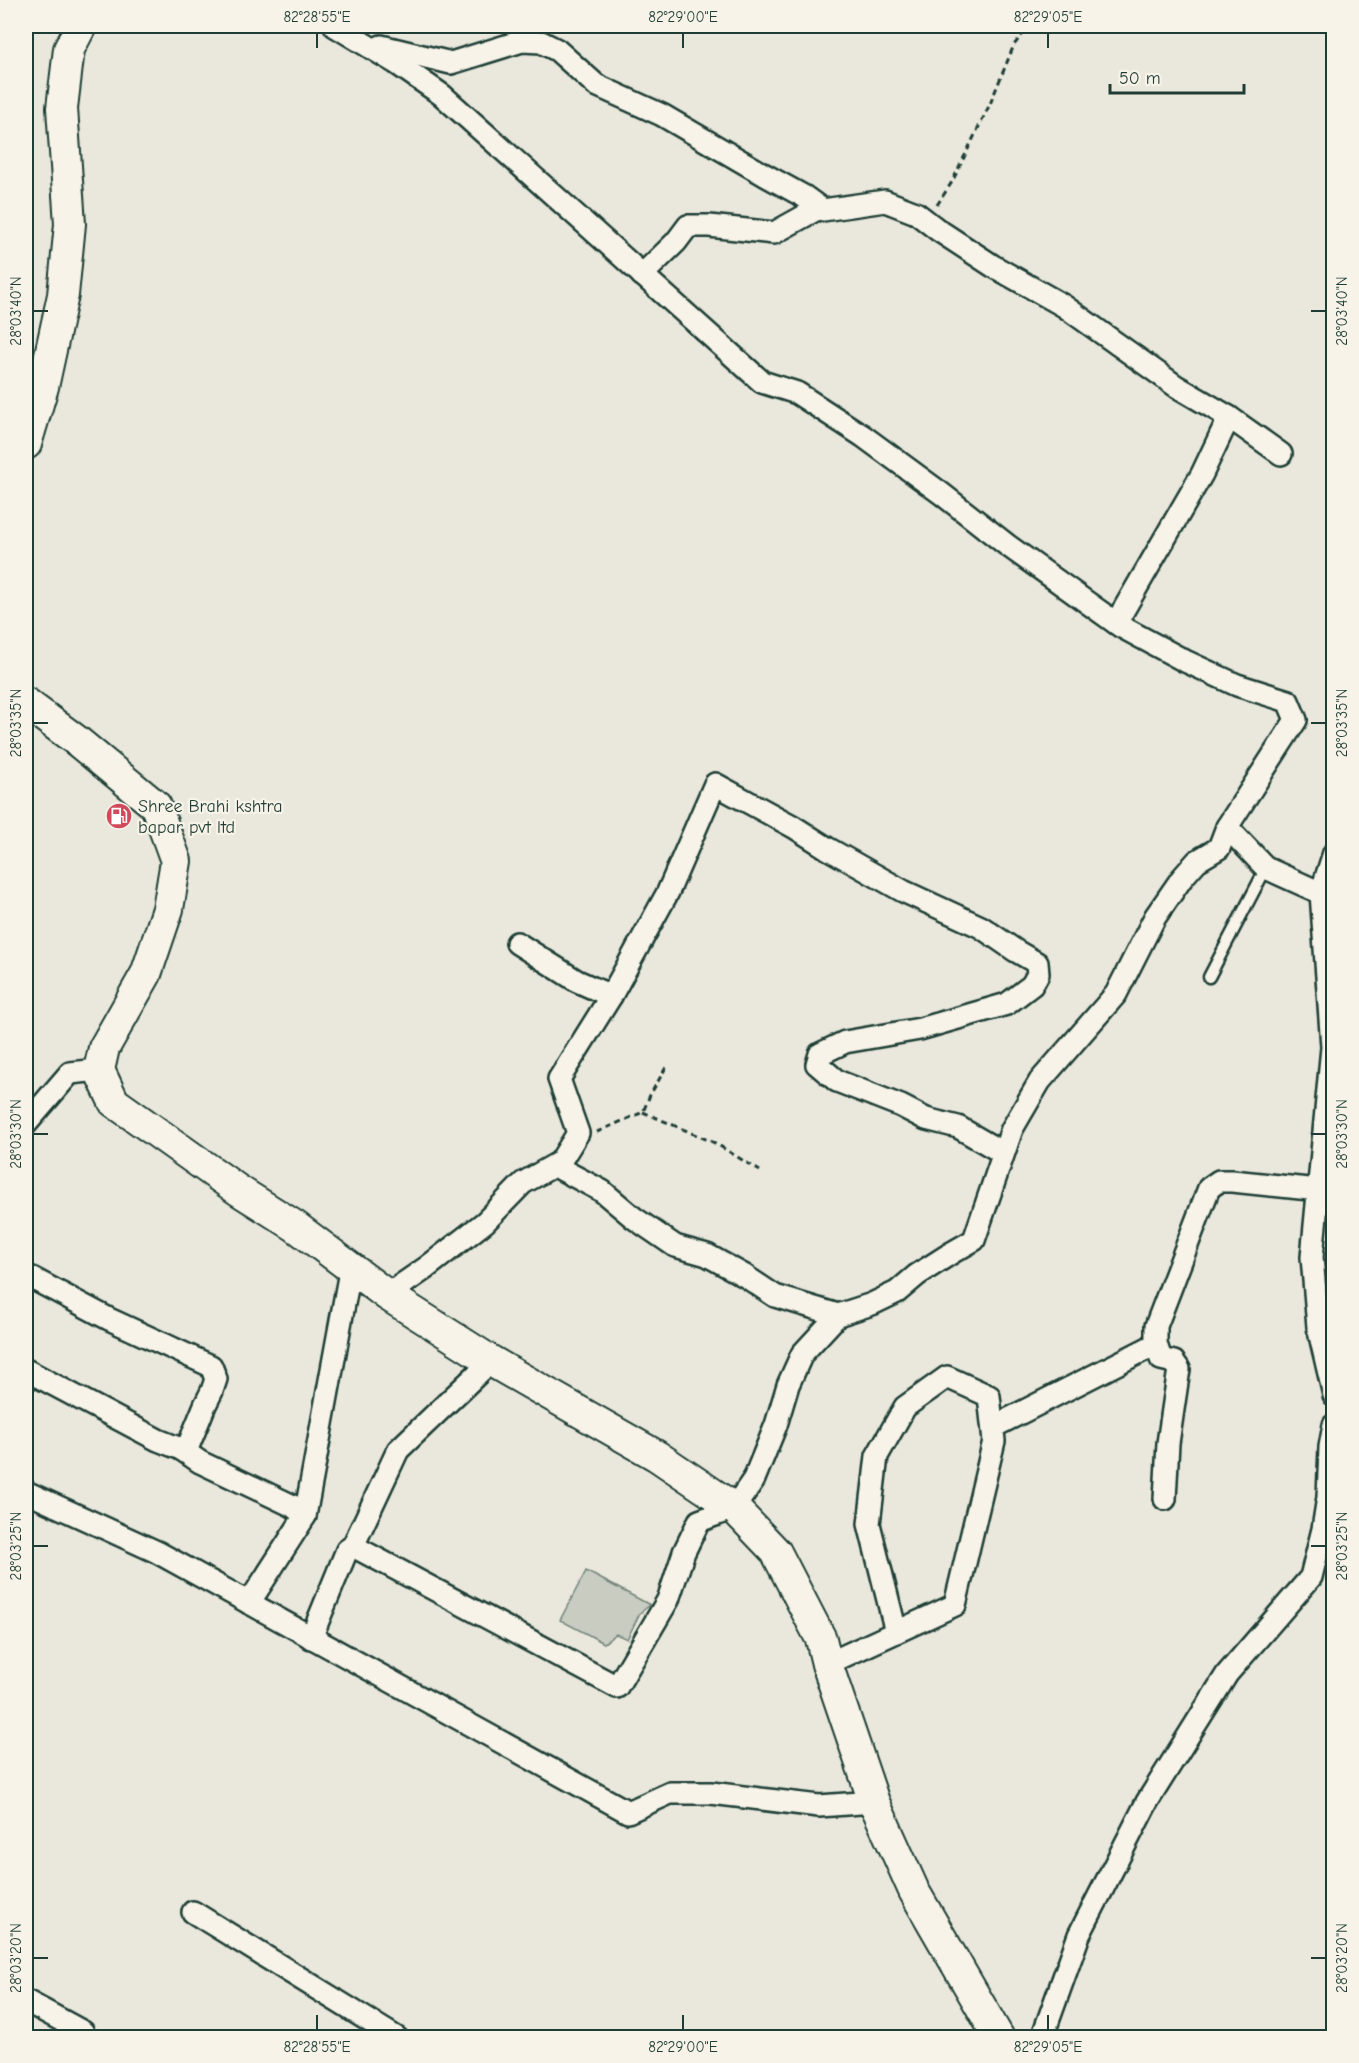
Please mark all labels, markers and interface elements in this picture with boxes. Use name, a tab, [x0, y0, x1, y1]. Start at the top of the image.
text: 82°28'55"E	[283, 8, 351, 26]
text: 82°29'00"E	[648, 8, 718, 26]
text: 82°29'05"E	[1014, 8, 1082, 26]
scale bar	[1110, 57, 1244, 95]
text: 50 m	[1119, 68, 1161, 89]
text: 28°03'40"N	[7, 276, 25, 346]
text: 28°03'40"N	[1333, 276, 1351, 346]
text: 28°03'35"N	[7, 689, 25, 757]
text: 28°03'35"N	[1333, 689, 1351, 757]
place label: Shree Brahi kshtra bapar pvt ltd	[138, 796, 283, 838]
fuel station icon: Shree Brahi kshtra bapar pvt ltd	[104, 801, 134, 831]
text: 28°03'30"N	[7, 1099, 25, 1169]
text: 28°03'30"N	[1333, 1099, 1351, 1169]
text: 28°03'25"N	[7, 1512, 25, 1580]
text: 28°03'25"N	[1333, 1512, 1351, 1580]
text: 28°03'20"N	[7, 1923, 25, 1993]
text: 28°03'20"N	[1333, 1923, 1351, 1993]
text: 82°28'55"E	[283, 2038, 351, 2056]
text: 82°29'00"E	[648, 2038, 718, 2056]
text: 82°29'05"E	[1014, 2038, 1082, 2056]

